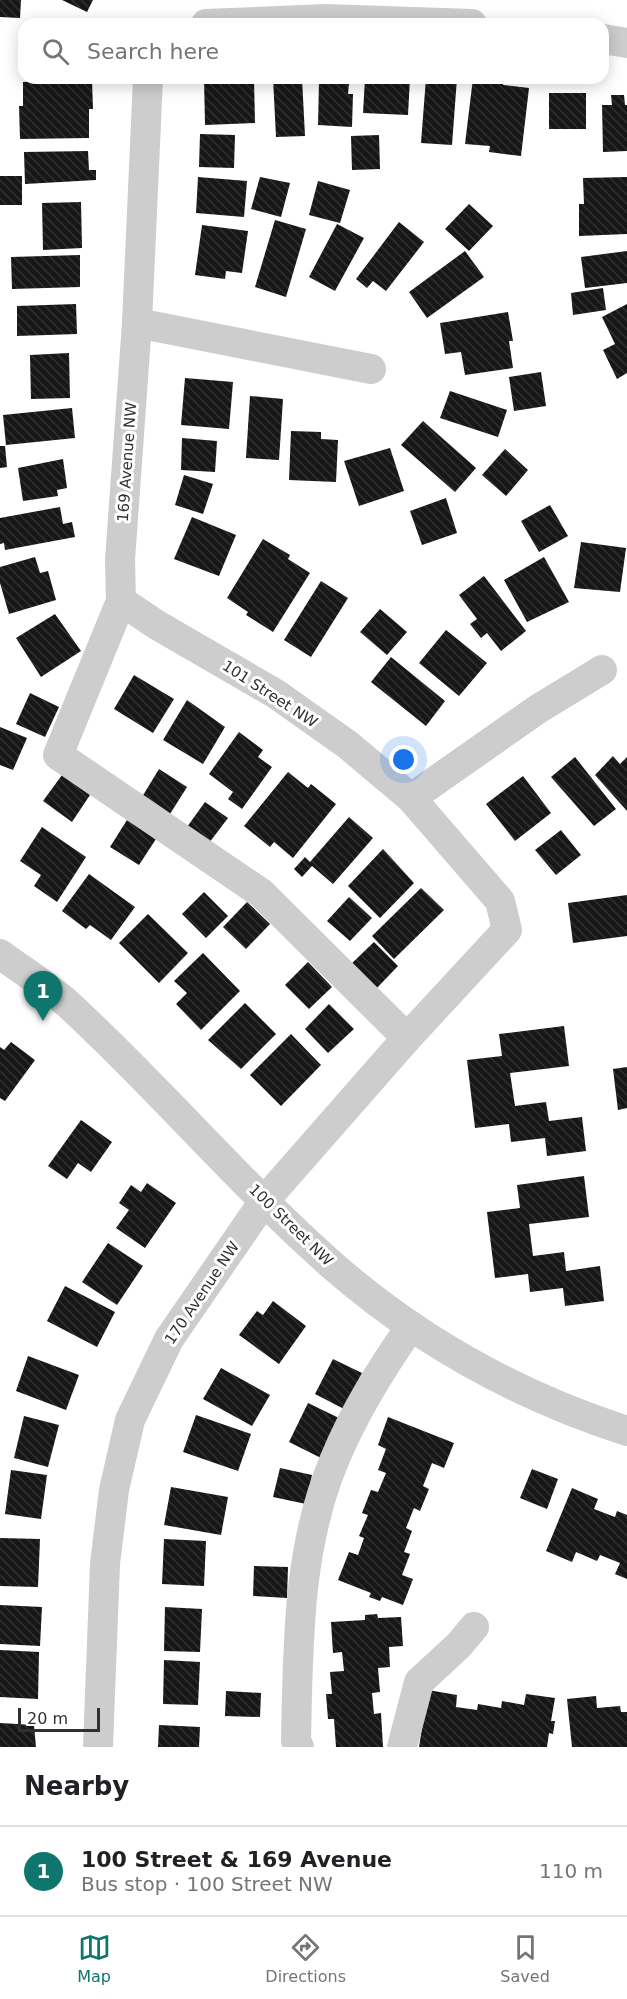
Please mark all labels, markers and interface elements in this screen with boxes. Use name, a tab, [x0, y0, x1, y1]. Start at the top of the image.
search box	[18, 18, 609, 84]
icon: search	[39, 35, 72, 68]
text: Search here	[87, 39, 219, 64]
street label: 169 Avenue NW	[114, 401, 140, 522]
street label: 101 Street NW	[219, 657, 321, 732]
your location	[389, 745, 418, 774]
pin: 1	[24, 972, 63, 1021]
street label: 100 Street NW	[245, 1180, 337, 1270]
street label: 170 Avenue NW	[161, 1238, 243, 1348]
scale bar	[18, 1705, 100, 1732]
text: 20 m	[27, 1709, 68, 1728]
text: Nearby	[24, 1771, 129, 1801]
text: 100 Street & 169 Avenue	[81, 1847, 392, 1872]
text: 1	[37, 1859, 50, 1883]
text: 110 m	[539, 1859, 603, 1883]
text: Bus stop · 100 Street NW	[81, 1872, 333, 1896]
tab: Map	[77, 1931, 111, 1986]
tab: Directions	[265, 1931, 346, 1986]
tab: Saved	[500, 1931, 550, 1986]

